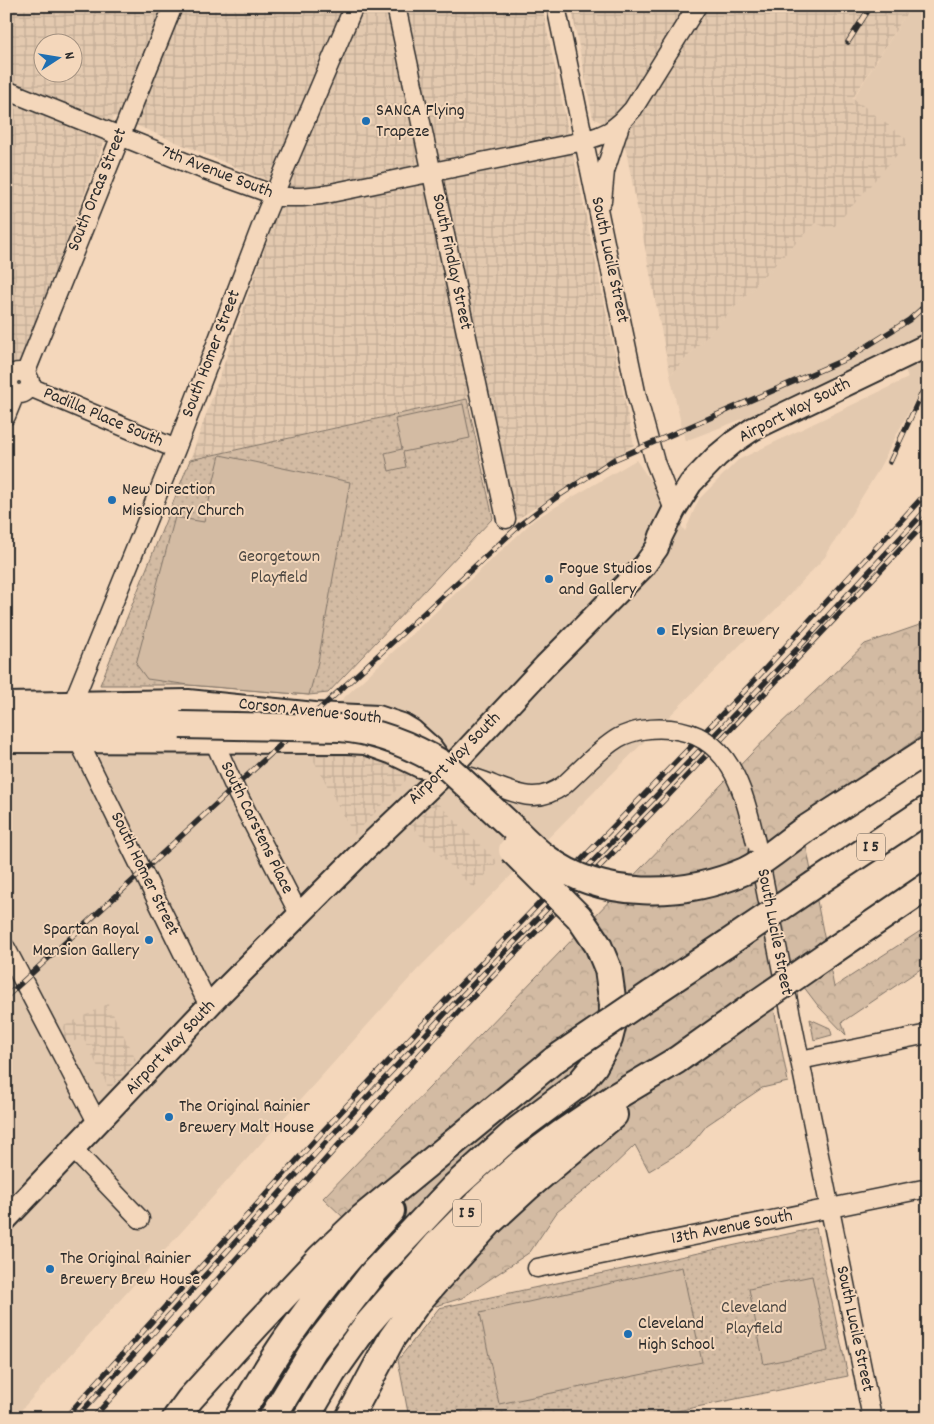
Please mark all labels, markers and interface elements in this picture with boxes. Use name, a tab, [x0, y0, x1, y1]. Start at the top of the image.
north arrow	[32, 32, 82, 82]
text: N	[58, 50, 79, 61]
place label: SANCA Flying Trapeze	[376, 99, 465, 145]
marker: SANCA Flying Trapeze	[360, 115, 372, 127]
street label: South Orcas Street	[62, 124, 134, 255]
street label: 7th Avenue South	[157, 140, 277, 206]
street label: South Findlay Street	[424, 192, 478, 333]
street label: South Lucile Street	[583, 195, 635, 326]
street label: South Homer Street	[176, 286, 248, 421]
street label: Airport Way South	[735, 372, 855, 450]
street label: Padilla Place South	[39, 381, 167, 455]
place label: New Direction Missionary Church	[122, 478, 244, 524]
marker: New Direction Missionary Church	[106, 494, 118, 506]
park label: Georgetown Playfield	[238, 545, 320, 591]
place label: Fogue Studios and Gallery	[559, 557, 652, 603]
marker: Fogue Studios and Gallery	[543, 573, 555, 585]
place label: Elysian Brewery	[671, 619, 780, 644]
marker: Elysian Brewery	[655, 625, 667, 637]
street label: Corson Avenue South	[237, 692, 383, 732]
street label: Airport Way South	[403, 707, 507, 811]
street label: South Carstens Place	[213, 757, 299, 899]
street label: South Homer Street	[103, 808, 185, 940]
road number: I 5	[857, 834, 885, 860]
street label: South Lucile Street	[749, 867, 799, 998]
place label: Spartan Royal Mansion Gallery	[32, 918, 140, 964]
marker: Spartan Royal Mansion Gallery	[143, 934, 155, 946]
street label: Airport Way South	[120, 995, 222, 1101]
place label: The Original Rainier Brewery Malt House	[179, 1095, 314, 1141]
marker: The Original Rainier Brewery Malt House	[163, 1111, 175, 1123]
road number: I 5	[453, 1200, 481, 1226]
street label: 13th Avenue South	[669, 1204, 795, 1252]
place label: The Original Rainier Brewery Brew House	[60, 1247, 200, 1293]
marker: The Original Rainier Brewery Brew House	[44, 1263, 56, 1275]
street label: South Lucile Street	[828, 1264, 880, 1395]
park label: Cleveland Playfield	[721, 1296, 787, 1342]
place label: Cleveland High School	[638, 1312, 715, 1358]
marker: Cleveland High School	[622, 1328, 634, 1340]

